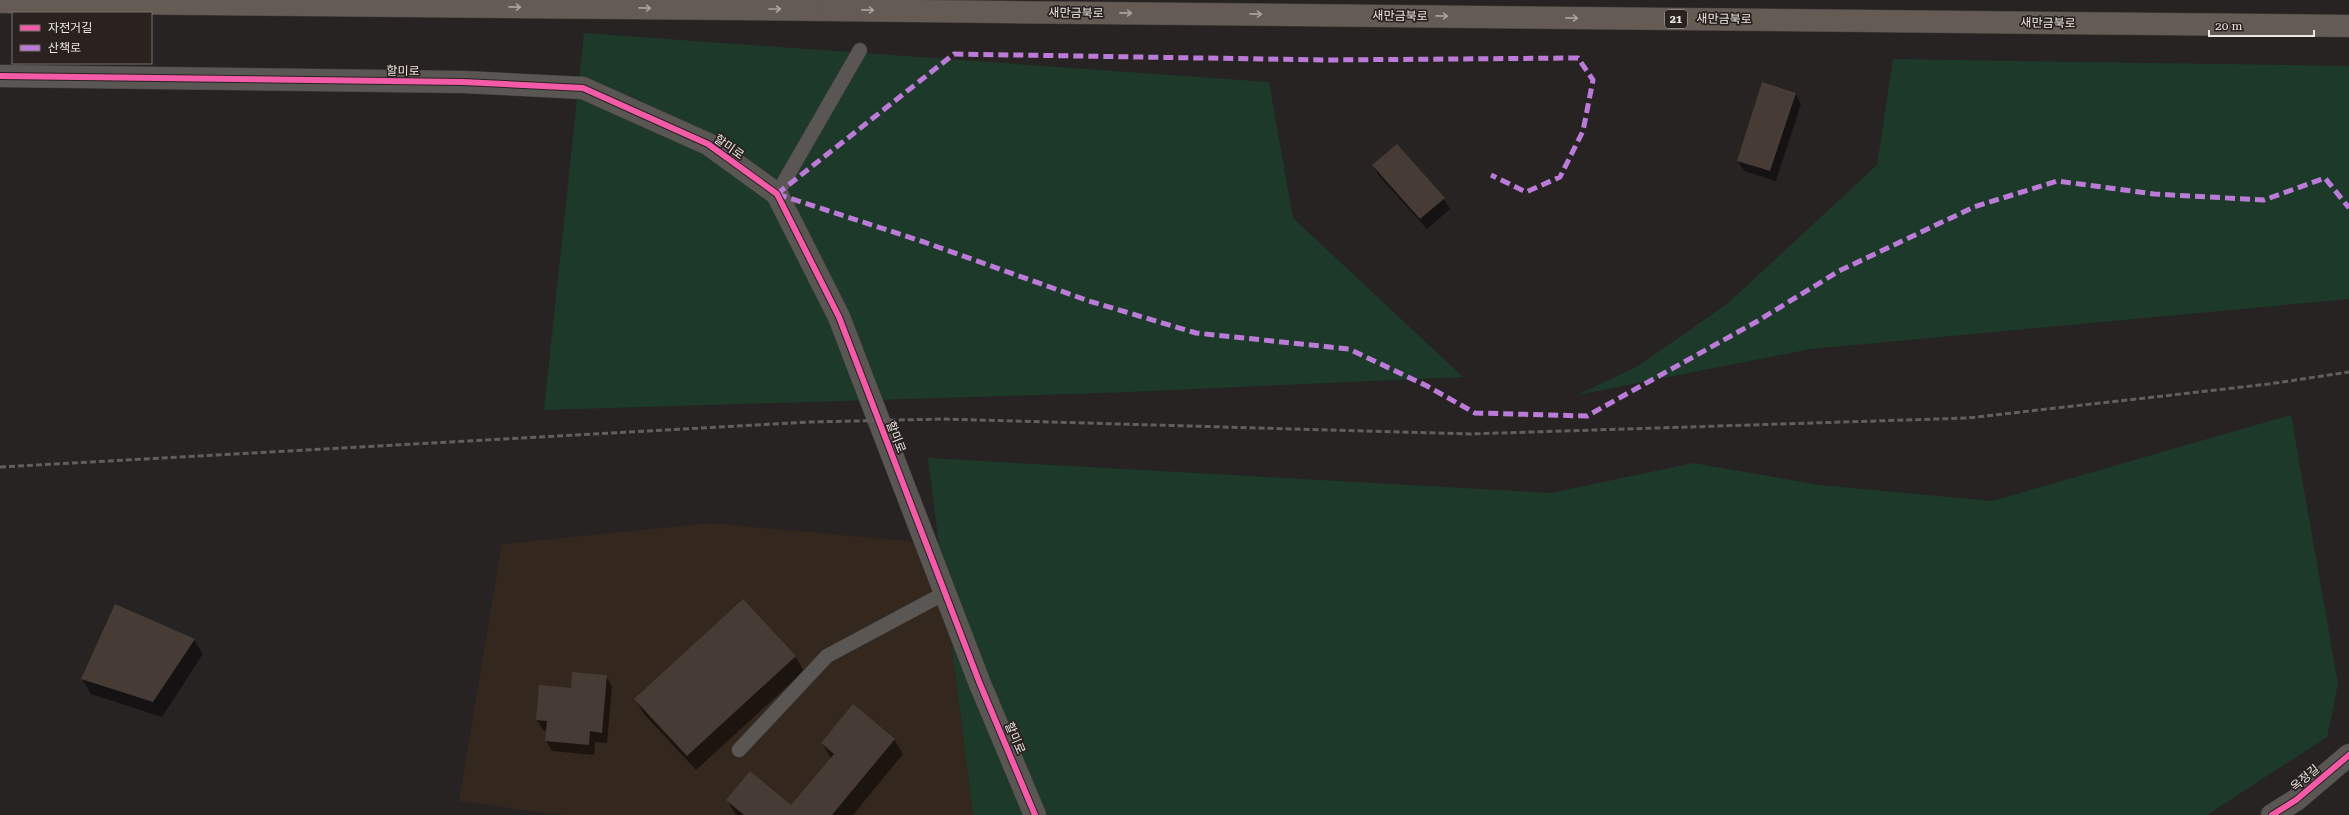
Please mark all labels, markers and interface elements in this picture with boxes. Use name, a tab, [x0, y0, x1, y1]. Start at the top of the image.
one-way arrow	[508, 3, 521, 11]
one-way arrow	[638, 4, 651, 12]
one-way arrow	[768, 5, 781, 13]
one-way arrow	[861, 6, 874, 14]
street label: 새만금북로	[1048, 6, 1104, 20]
one-way arrow	[1119, 9, 1132, 17]
street label: 새만금북로	[1372, 9, 1428, 23]
road number: 21	[1665, 10, 1687, 28]
one-way arrow	[1249, 11, 1262, 18]
legend	[12, 12, 152, 64]
one-way arrow	[1435, 12, 1448, 20]
street label: 새만금북로	[1696, 12, 1752, 26]
scale bar	[2209, 12, 2314, 38]
one-way arrow	[1565, 14, 1578, 22]
street label: 새만금북로	[2020, 16, 2076, 30]
text: 20 m	[2215, 19, 2242, 33]
text: 자전거길	[48, 21, 92, 35]
text: 산책로	[48, 41, 81, 55]
street label: 할미로	[386, 64, 420, 78]
street label: 할미로	[711, 132, 747, 162]
street label: 할미로	[884, 419, 908, 455]
street label: 할미로	[1002, 720, 1028, 756]
street label: 옥정길	[2288, 762, 2322, 794]

